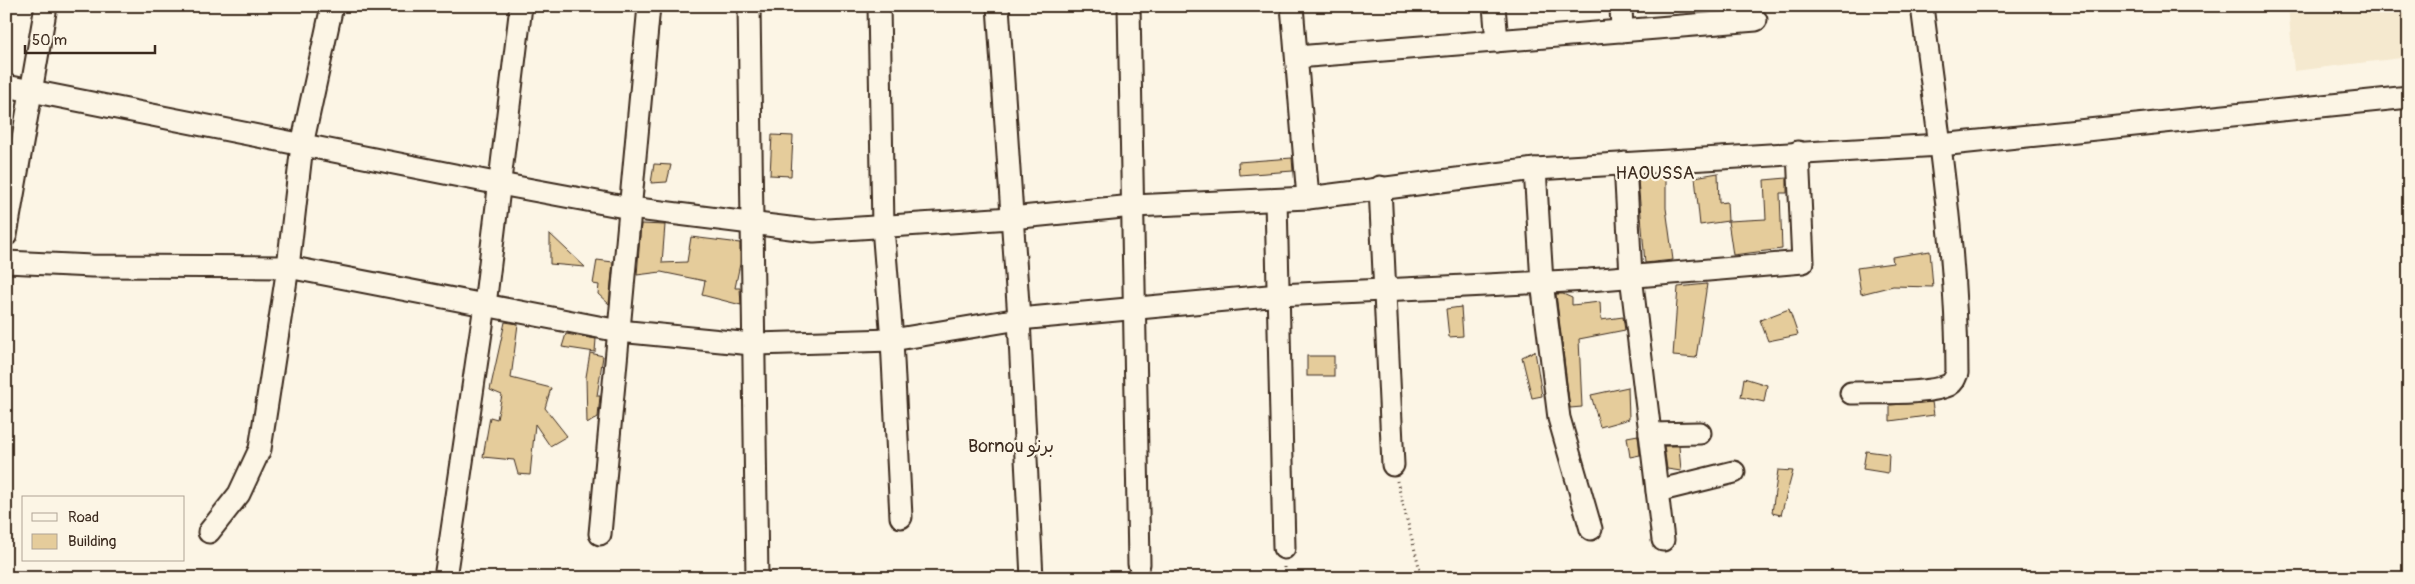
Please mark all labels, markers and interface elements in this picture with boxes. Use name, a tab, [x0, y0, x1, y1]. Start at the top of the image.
scale bar	[25, 22, 155, 54]
text: 50 m	[32, 31, 67, 50]
district label: HAOUSSA	[1615, 162, 1695, 185]
district label: Bornou برنو	[968, 435, 1054, 458]
legend	[22, 496, 185, 562]
text: Road	[68, 508, 99, 527]
text: Building	[68, 532, 116, 551]

